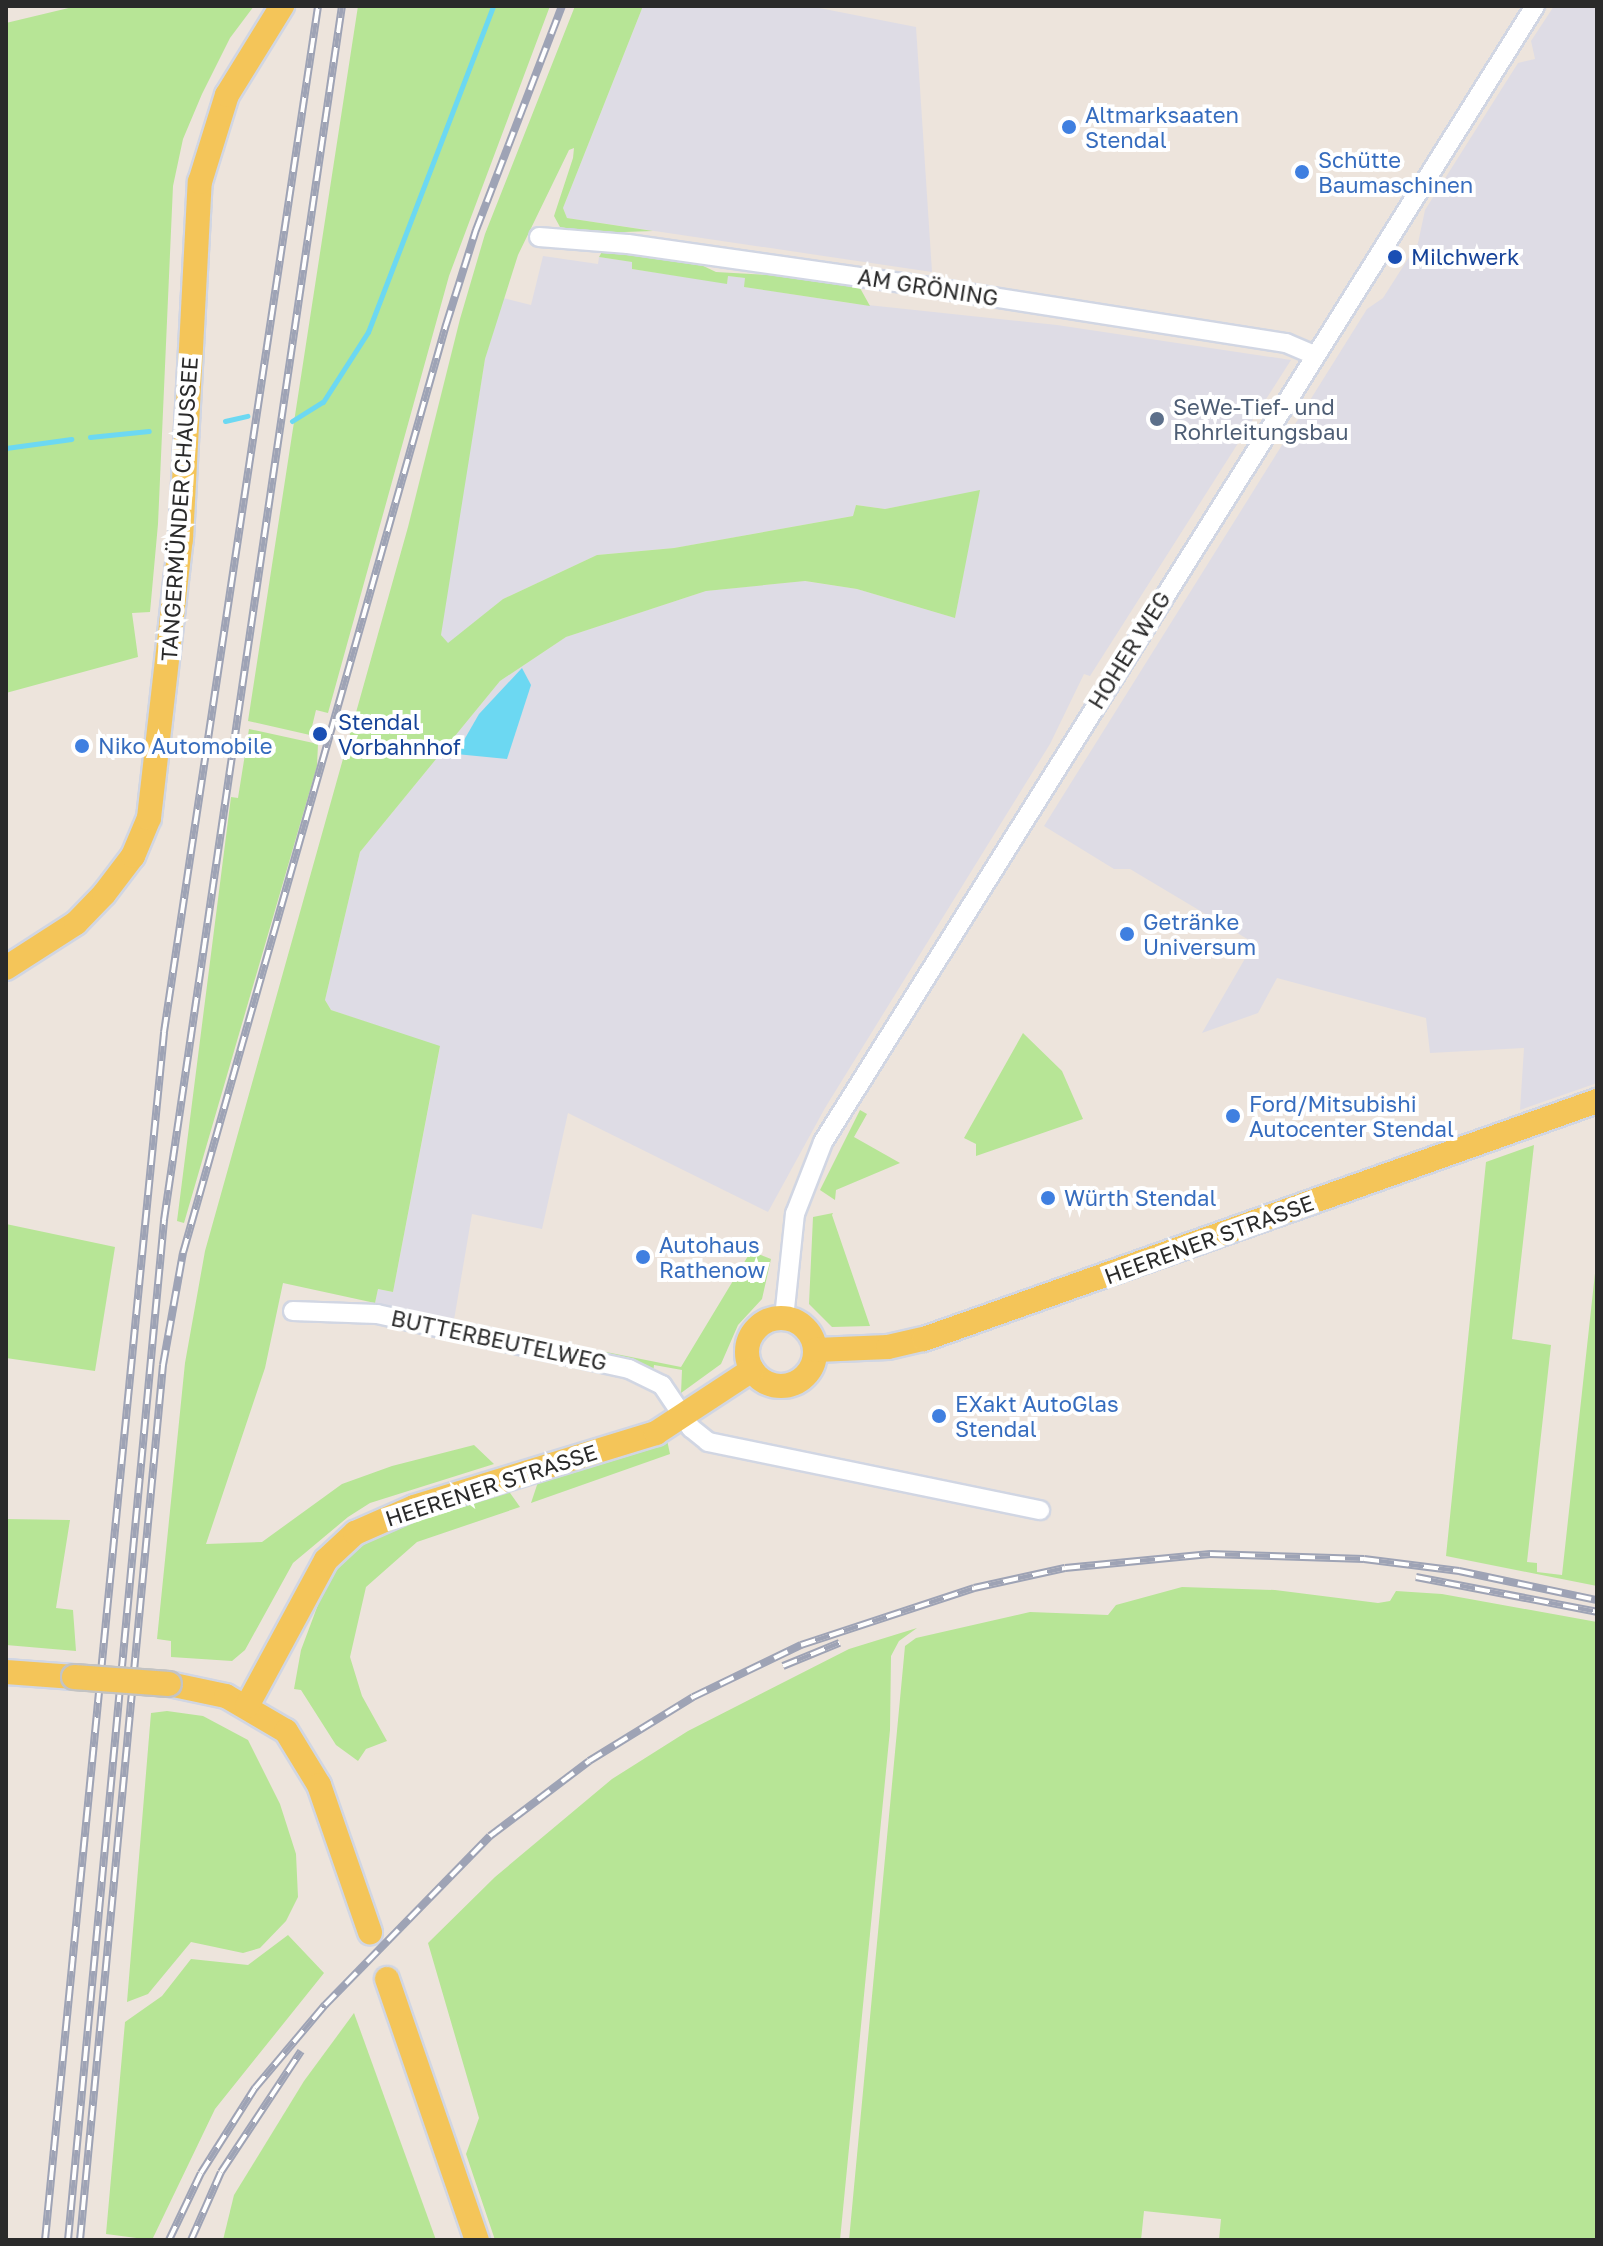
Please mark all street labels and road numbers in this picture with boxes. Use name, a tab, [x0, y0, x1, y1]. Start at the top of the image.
street label: AM GRÖNING	[856, 263, 1000, 311]
street label: TANGERMÜNDER CHAUSSEE	[155, 356, 203, 662]
street label: HOHER WEG	[1082, 586, 1176, 714]
street label: HEERENER STRASSE	[1101, 1189, 1317, 1289]
street label: BUTTERBEUTELWEG	[389, 1304, 609, 1376]
street label: HEERENER STRASSE	[382, 1438, 600, 1532]

